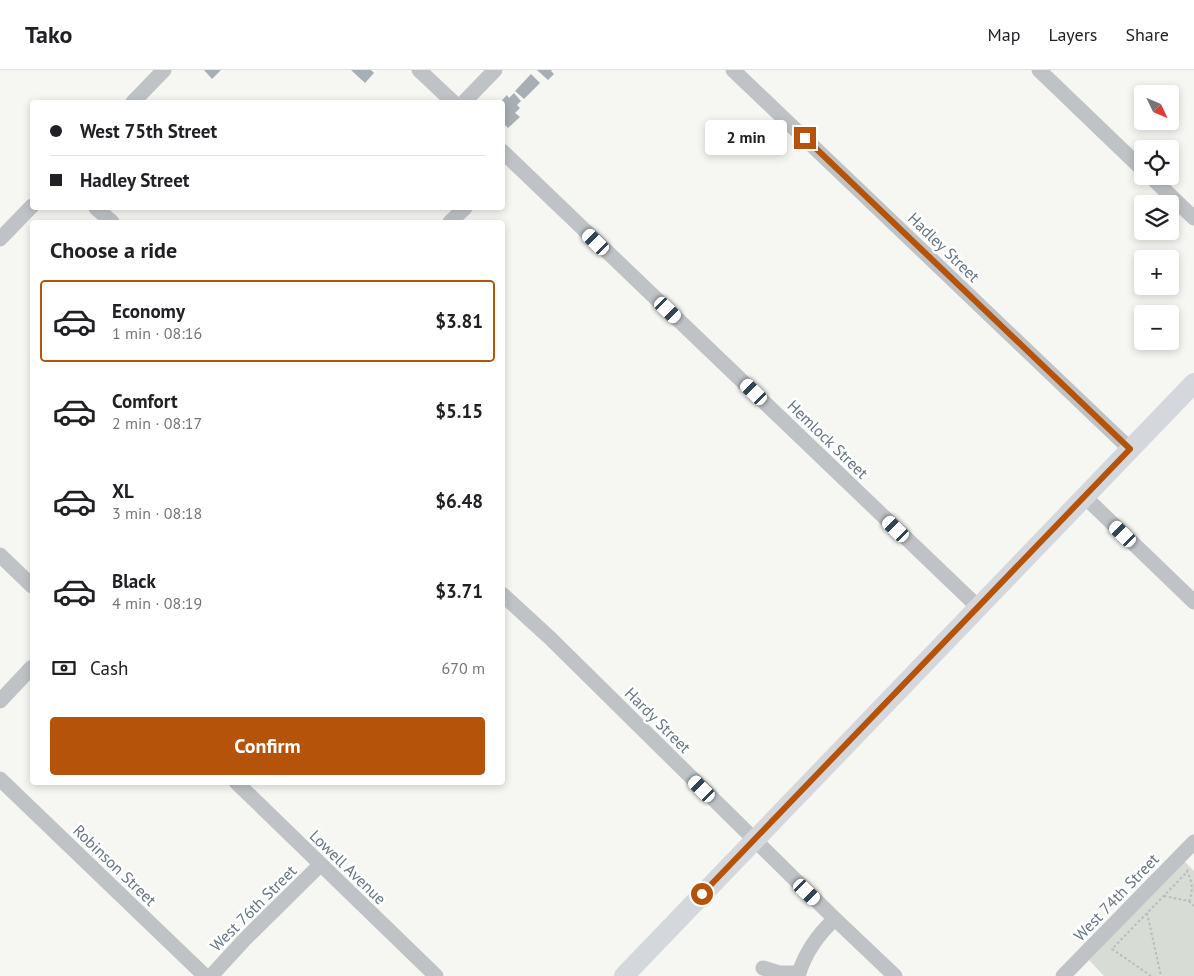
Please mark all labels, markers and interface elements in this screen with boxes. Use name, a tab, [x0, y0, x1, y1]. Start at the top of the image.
text: Tako	[25, 19, 72, 50]
text: Map	[988, 23, 1020, 46]
text: Layers	[1048, 23, 1097, 46]
text: Share	[1125, 23, 1169, 46]
north arrow	[1134, 85, 1179, 130]
map controls	[1134, 85, 1179, 350]
text: West 75th Street	[80, 119, 217, 143]
callout: 2 min	[705, 120, 788, 156]
text: 2 min	[726, 127, 766, 147]
route end	[794, 127, 816, 149]
button: locate	[1134, 140, 1179, 185]
text: Hadley Street	[80, 168, 189, 192]
button: layers	[1134, 195, 1179, 240]
street label: Hadley Street	[904, 208, 984, 286]
car	[579, 226, 612, 258]
text: Choose a ride	[50, 236, 177, 264]
button: +	[1134, 250, 1179, 295]
car	[651, 294, 684, 326]
icon: car	[52, 299, 97, 344]
text: Economy	[112, 299, 185, 323]
button: −	[1134, 305, 1179, 350]
text: $3.81	[435, 309, 483, 333]
text: 1 min · 08:16	[112, 323, 202, 343]
car	[737, 376, 770, 408]
icon: car	[52, 389, 97, 434]
text: Comfort	[112, 389, 178, 413]
street label: Hemlock Street	[783, 395, 873, 483]
text: $5.15	[435, 399, 483, 423]
text: 2 min · 08:17	[112, 413, 202, 433]
icon: car	[52, 479, 97, 524]
text: XL	[112, 479, 134, 503]
text: $6.48	[435, 489, 483, 513]
text: 3 min · 08:18	[112, 503, 202, 523]
car	[879, 513, 912, 545]
car	[1107, 518, 1139, 550]
icon: car	[52, 569, 97, 614]
text: Black	[112, 569, 156, 593]
text: $3.71	[435, 579, 483, 603]
text: 4 min · 08:19	[112, 593, 202, 613]
icon: cash	[50, 654, 78, 682]
text: Cash	[90, 656, 128, 680]
text: 670 m	[442, 658, 485, 678]
street label: Hardy Street	[621, 683, 695, 757]
button: Confirm	[50, 717, 485, 775]
car	[686, 773, 717, 805]
street label: Robinson Street	[69, 820, 161, 910]
street label: Lowell Avenue	[306, 826, 390, 908]
street label: West 74th Street	[1069, 849, 1163, 945]
street label: West 76th Street	[206, 860, 301, 955]
car	[790, 876, 823, 908]
route start	[691, 883, 713, 905]

